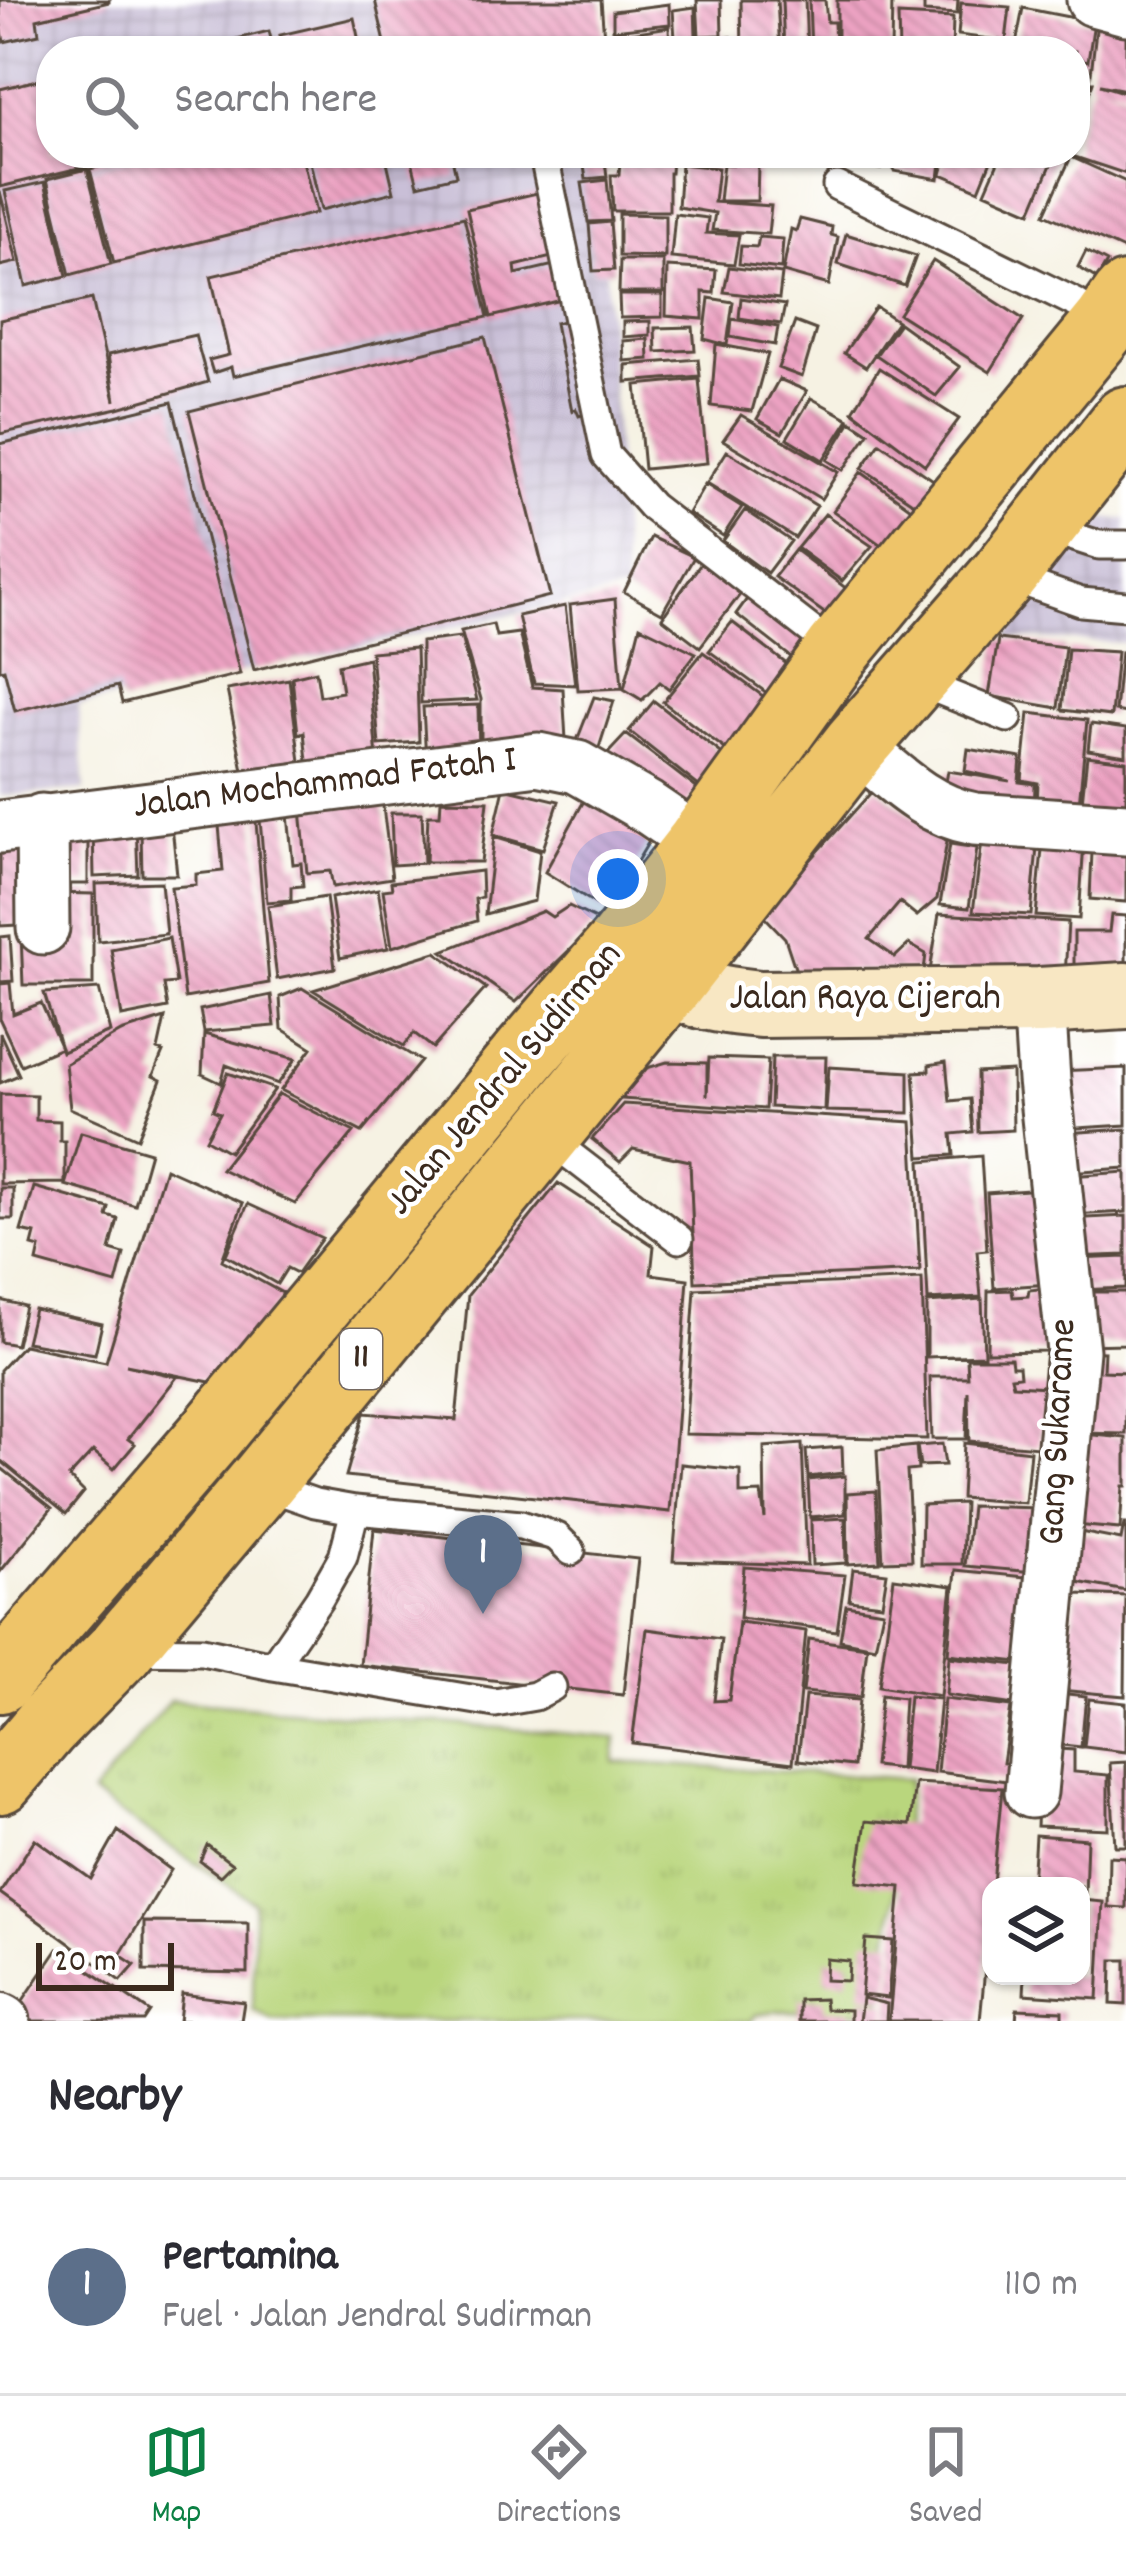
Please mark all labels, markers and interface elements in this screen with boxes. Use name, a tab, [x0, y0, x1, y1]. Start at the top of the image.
search box	[36, 36, 1090, 168]
icon: search	[78, 69, 144, 135]
text: Search here	[174, 70, 377, 134]
street label: Jalan Mochammad Fatah I	[130, 734, 520, 836]
your location	[588, 849, 648, 909]
street label: Jalan Jendral Sudirman	[375, 931, 637, 1229]
street label: Jalan Raya Cijerah	[729, 973, 1001, 1028]
street label: Gang Sukarame	[1027, 1317, 1093, 1547]
road number: 11	[340, 1329, 382, 1389]
pin: 1	[444, 1515, 522, 1614]
map controls	[982, 1877, 1090, 1985]
button: layers	[982, 1877, 1090, 1985]
scale bar	[36, 1937, 174, 1990]
text: 20 m	[54, 1940, 117, 1987]
text: Nearby	[48, 2063, 181, 2135]
text: Pertamina	[162, 2227, 338, 2291]
text: 1	[83, 2259, 91, 2314]
text: 110 m	[1004, 2259, 1078, 2314]
text: Fuel · Jalan Jendral Sudirman	[162, 2291, 592, 2346]
tab: Map	[144, 2419, 210, 2538]
tab: Directions	[497, 2419, 622, 2538]
tab: Saved	[909, 2419, 982, 2538]

